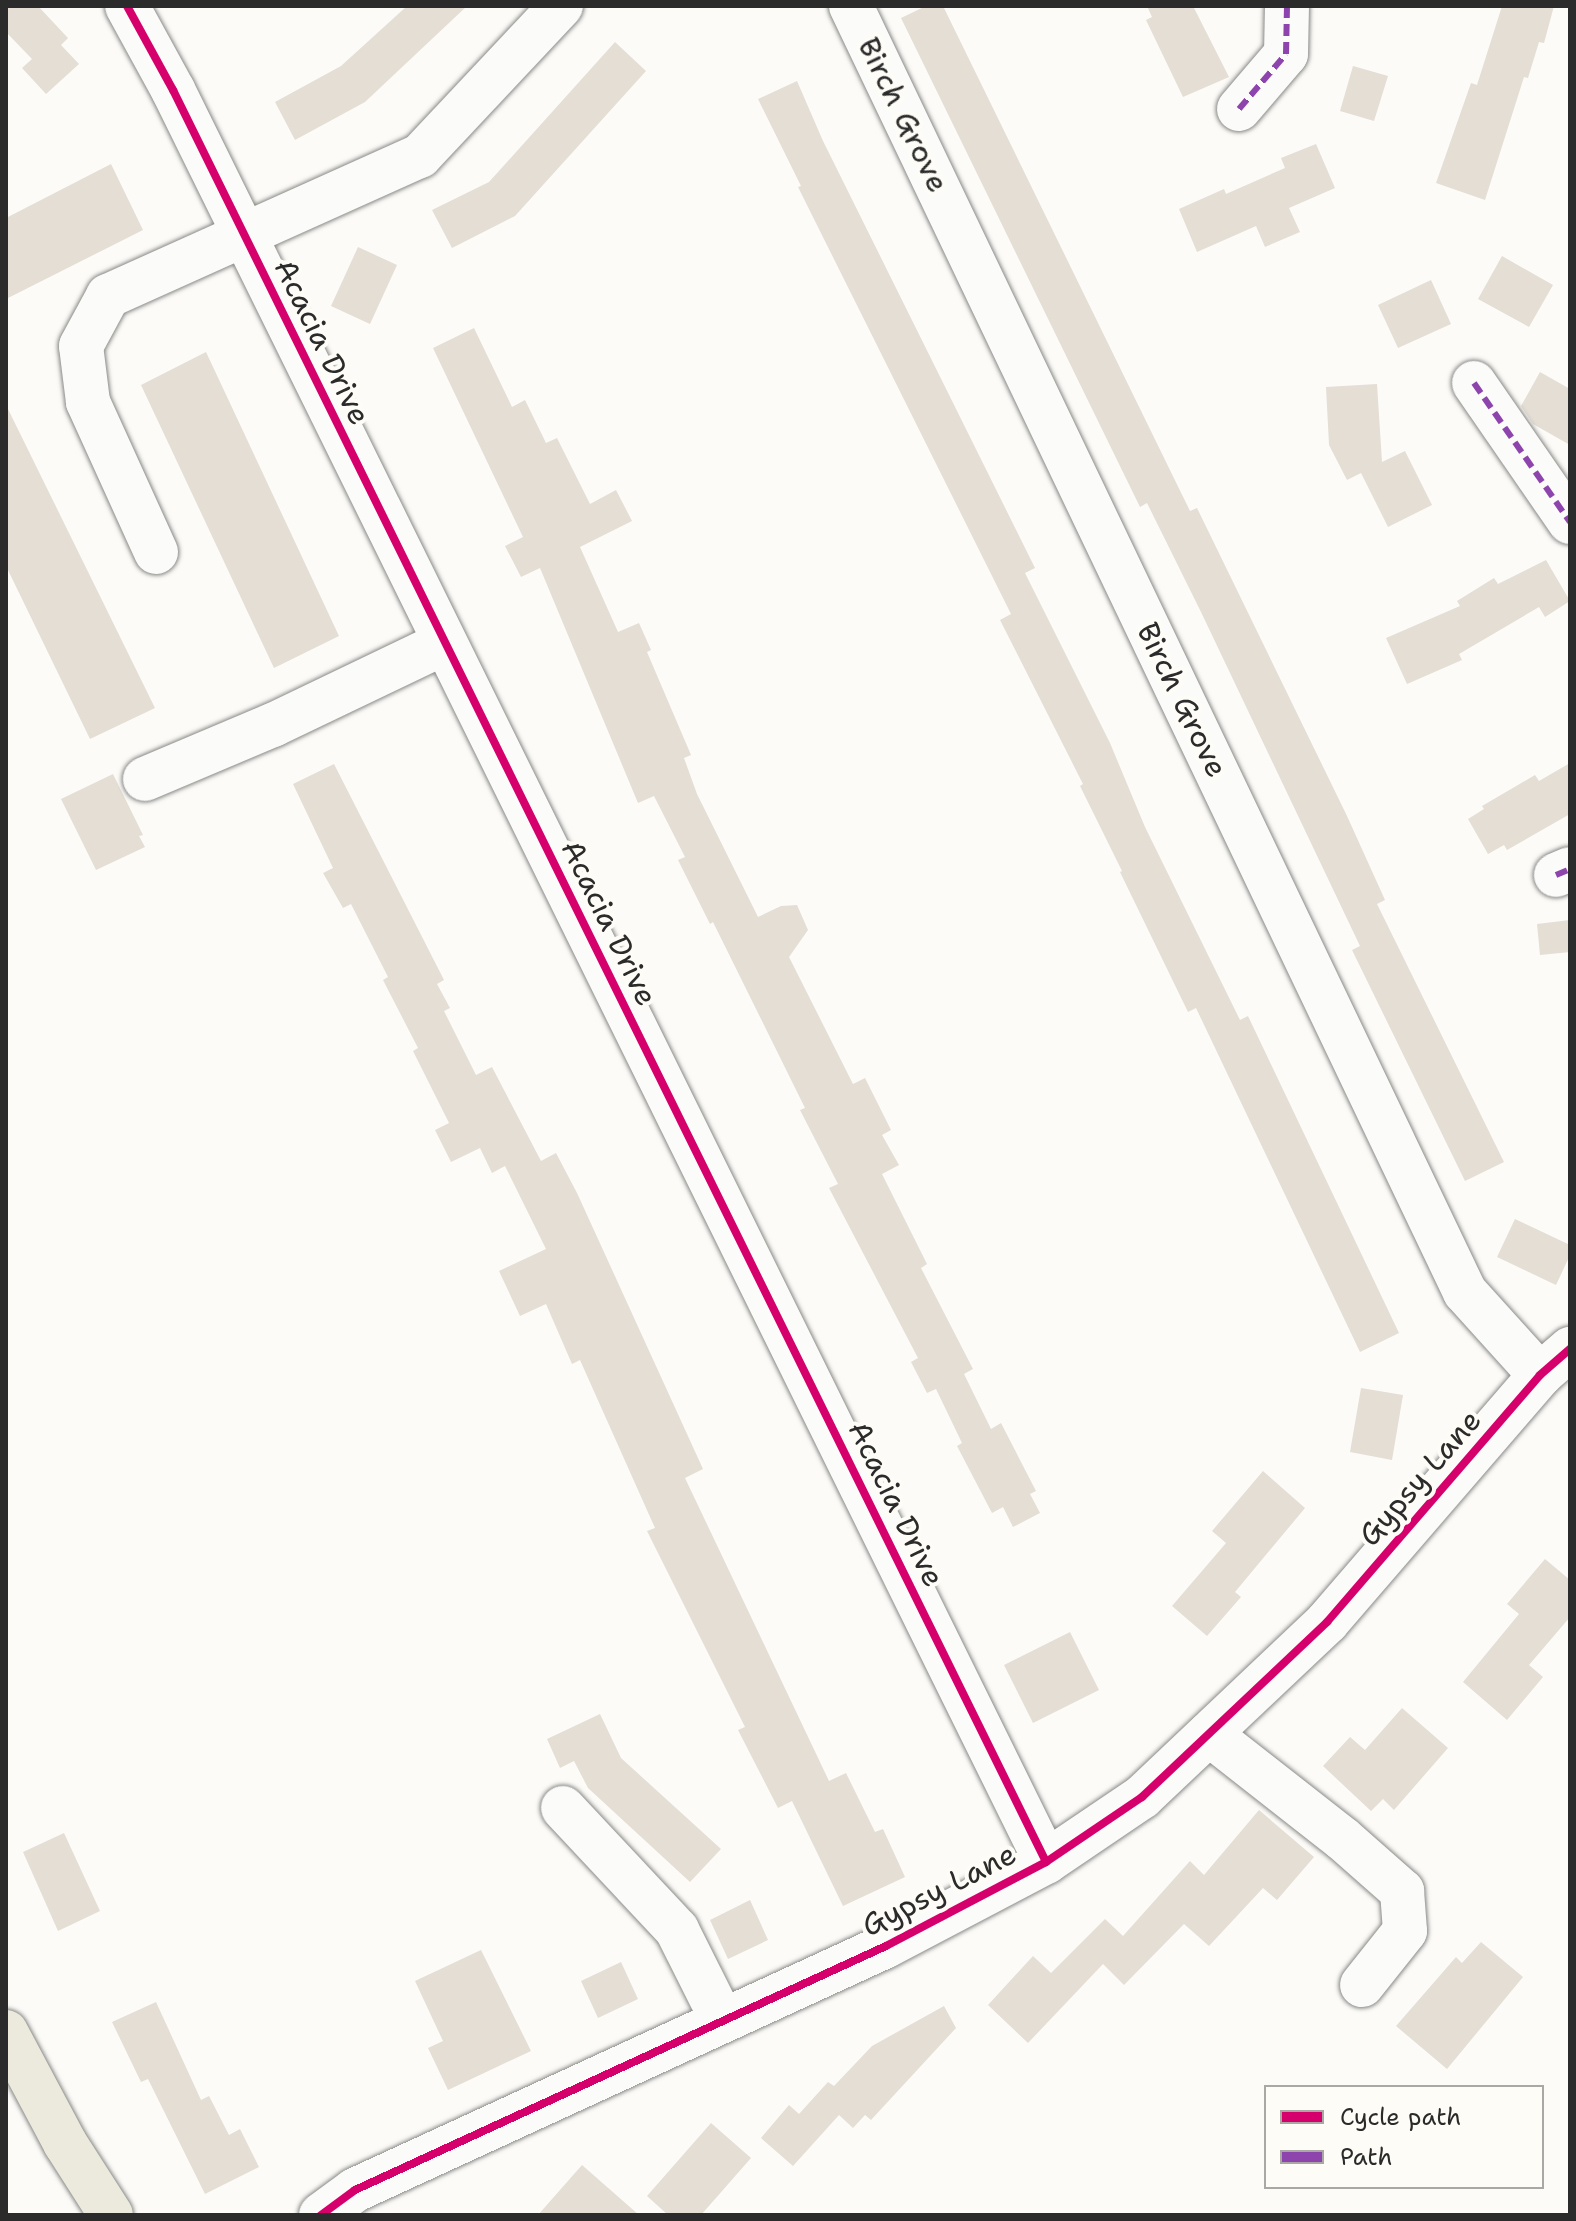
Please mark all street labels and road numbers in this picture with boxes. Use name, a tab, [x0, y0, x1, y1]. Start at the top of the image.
street label: Birch Grove	[850, 32, 956, 198]
street label: Acacia Drive	[266, 253, 378, 431]
street label: Birch Grove	[1129, 617, 1235, 783]
street label: Acacia Drive	[553, 834, 665, 1012]
street label: Gypsy Lane	[1351, 1403, 1489, 1553]
street label: Acacia Drive	[840, 1415, 952, 1593]
street label: Gypsy Lane	[856, 1836, 1022, 1944]

